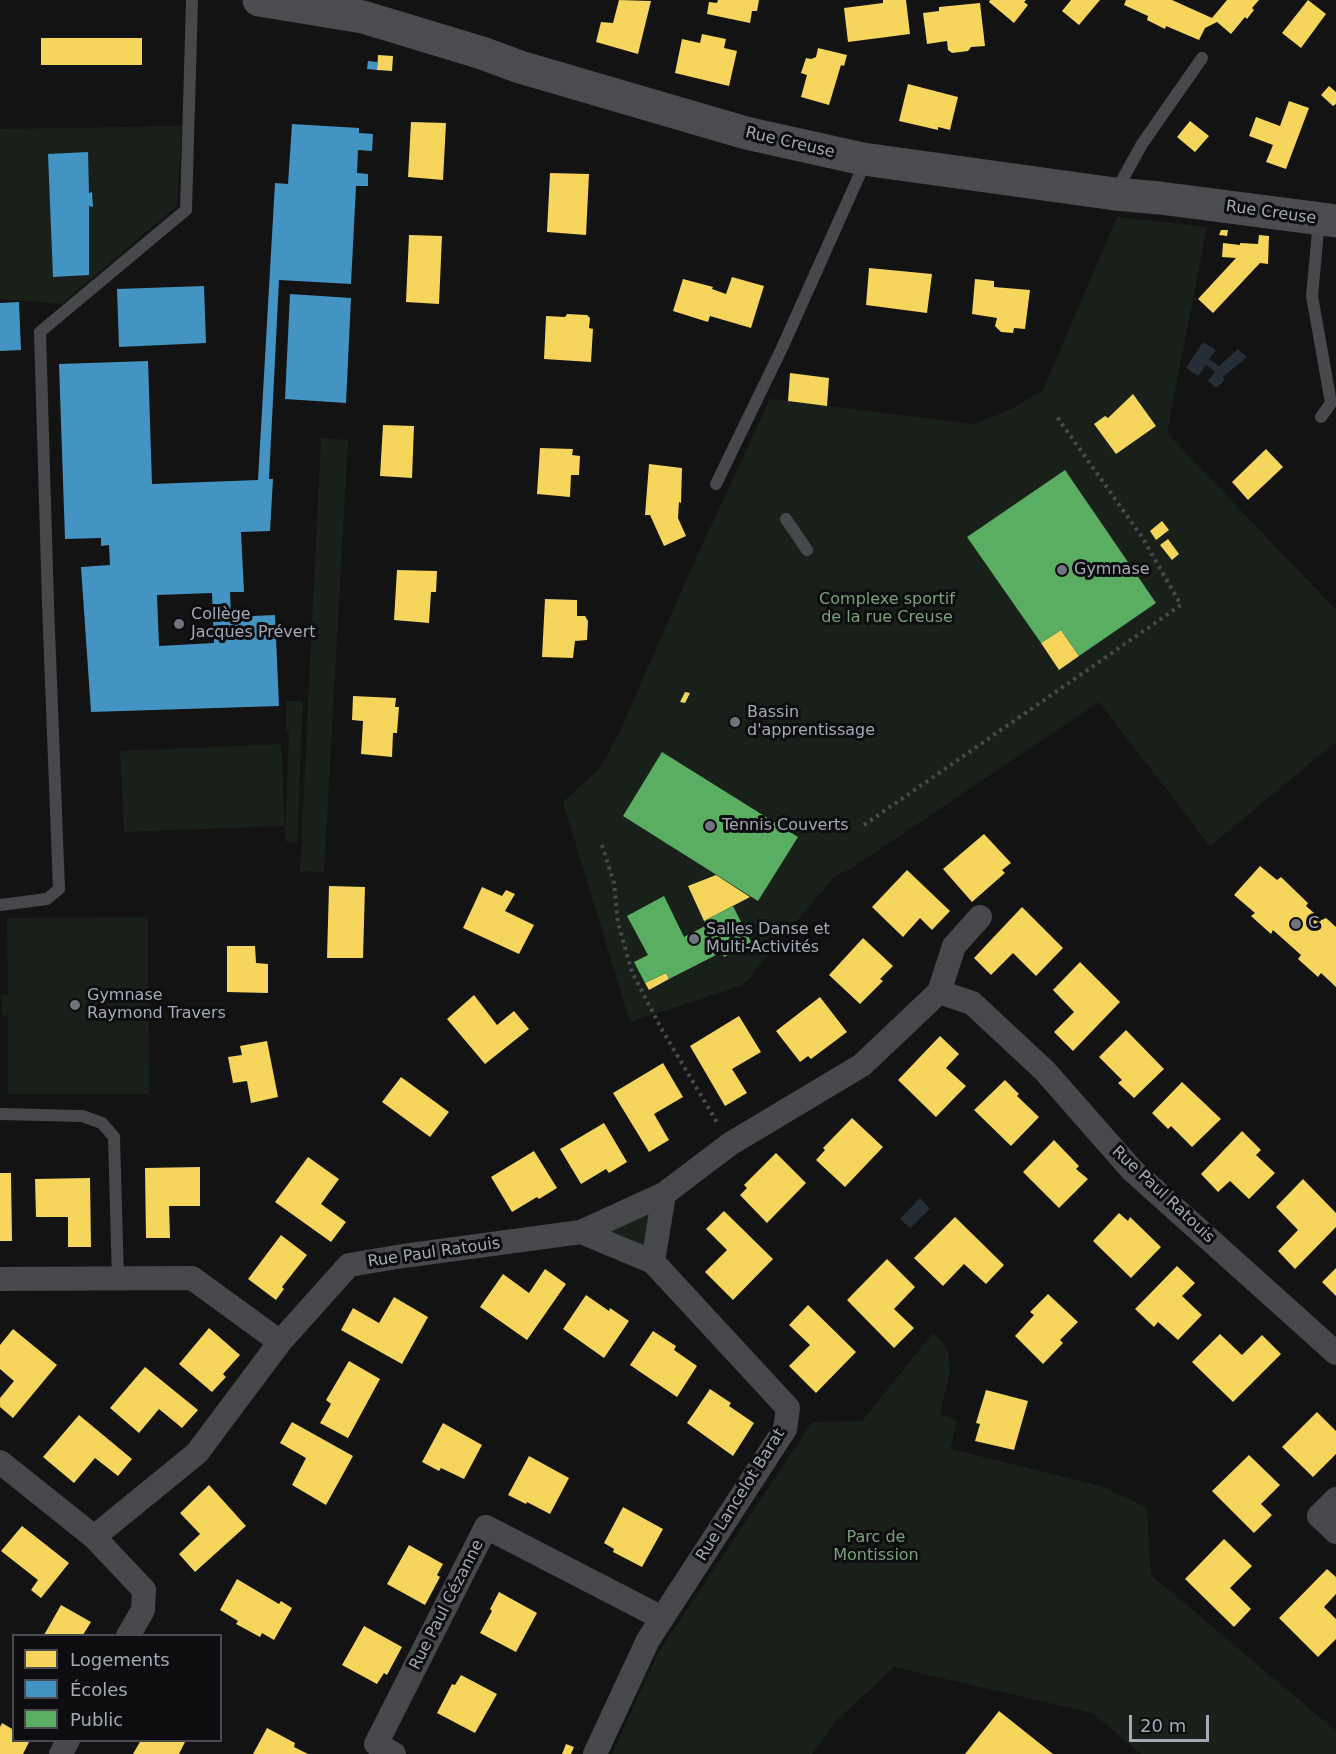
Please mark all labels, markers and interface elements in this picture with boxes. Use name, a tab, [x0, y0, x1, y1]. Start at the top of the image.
street label: Rue Creuse	[743, 123, 837, 163]
street label: Rue Creuse	[1225, 197, 1317, 229]
place label: Gymnase	[1074, 560, 1150, 580]
marker: Gymnase	[1055, 563, 1069, 577]
park label: Complexe sportif de la rue Creuse	[819, 590, 955, 628]
place label: Collège Jacques Prévert	[191, 605, 315, 643]
marker: Collège Jacques Prévert	[172, 617, 186, 631]
place label: Bassin d'apprentissage	[747, 703, 875, 741]
marker: Bassin d'apprentissage	[728, 715, 742, 729]
place label: Tennis Couverts	[722, 816, 849, 836]
marker: Tennis Couverts	[703, 819, 717, 833]
place label: C	[1308, 914, 1319, 934]
marker: C	[1289, 917, 1303, 931]
place label: Salles Danse et Multi-Activités	[706, 920, 830, 958]
marker: Salles Danse et Multi-Activités	[687, 932, 701, 946]
place label: Gymnase Raymond Travers	[87, 986, 226, 1024]
marker: Gymnase Raymond Travers	[68, 998, 82, 1012]
street label: Rue Paul Ratouis	[1108, 1142, 1218, 1248]
street label: Rue Paul Ratouis	[367, 1234, 501, 1272]
street label: Rue Lancelot Barat	[693, 1425, 789, 1565]
park label: Parc de Montission	[833, 1528, 919, 1566]
street label: Rue Paul Cézanne	[406, 1537, 488, 1673]
legend	[12, 1634, 222, 1742]
text: Logements	[70, 1649, 170, 1670]
text: Écoles	[70, 1679, 128, 1700]
scale bar	[1132, 1703, 1212, 1741]
text: Public	[70, 1709, 123, 1730]
text: 20 m	[1140, 1715, 1186, 1736]

